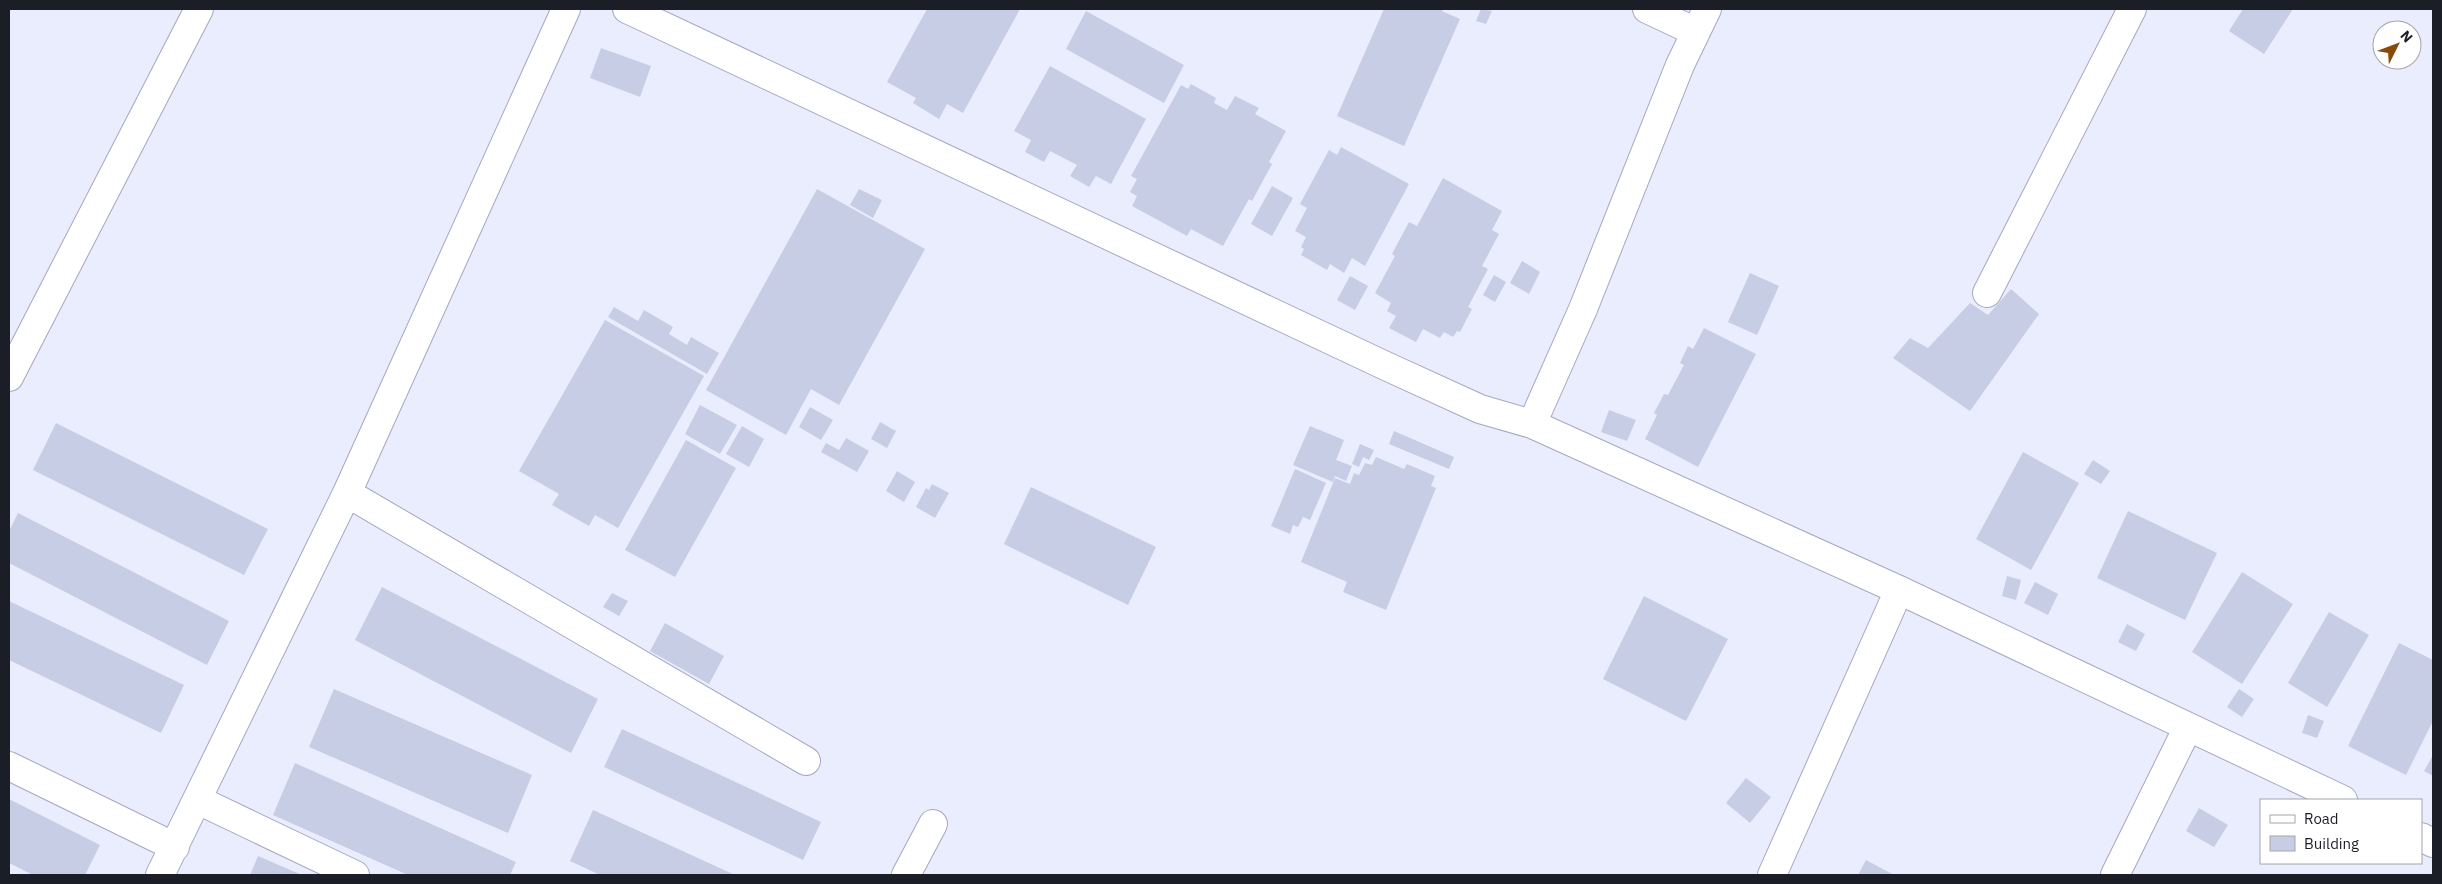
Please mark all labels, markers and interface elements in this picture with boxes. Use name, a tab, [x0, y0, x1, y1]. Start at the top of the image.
north arrow	[2372, 20, 2422, 70]
text: N	[2397, 27, 2417, 46]
legend	[2260, 799, 2422, 864]
text: Road	[2304, 809, 2339, 828]
text: Building	[2304, 834, 2359, 853]

